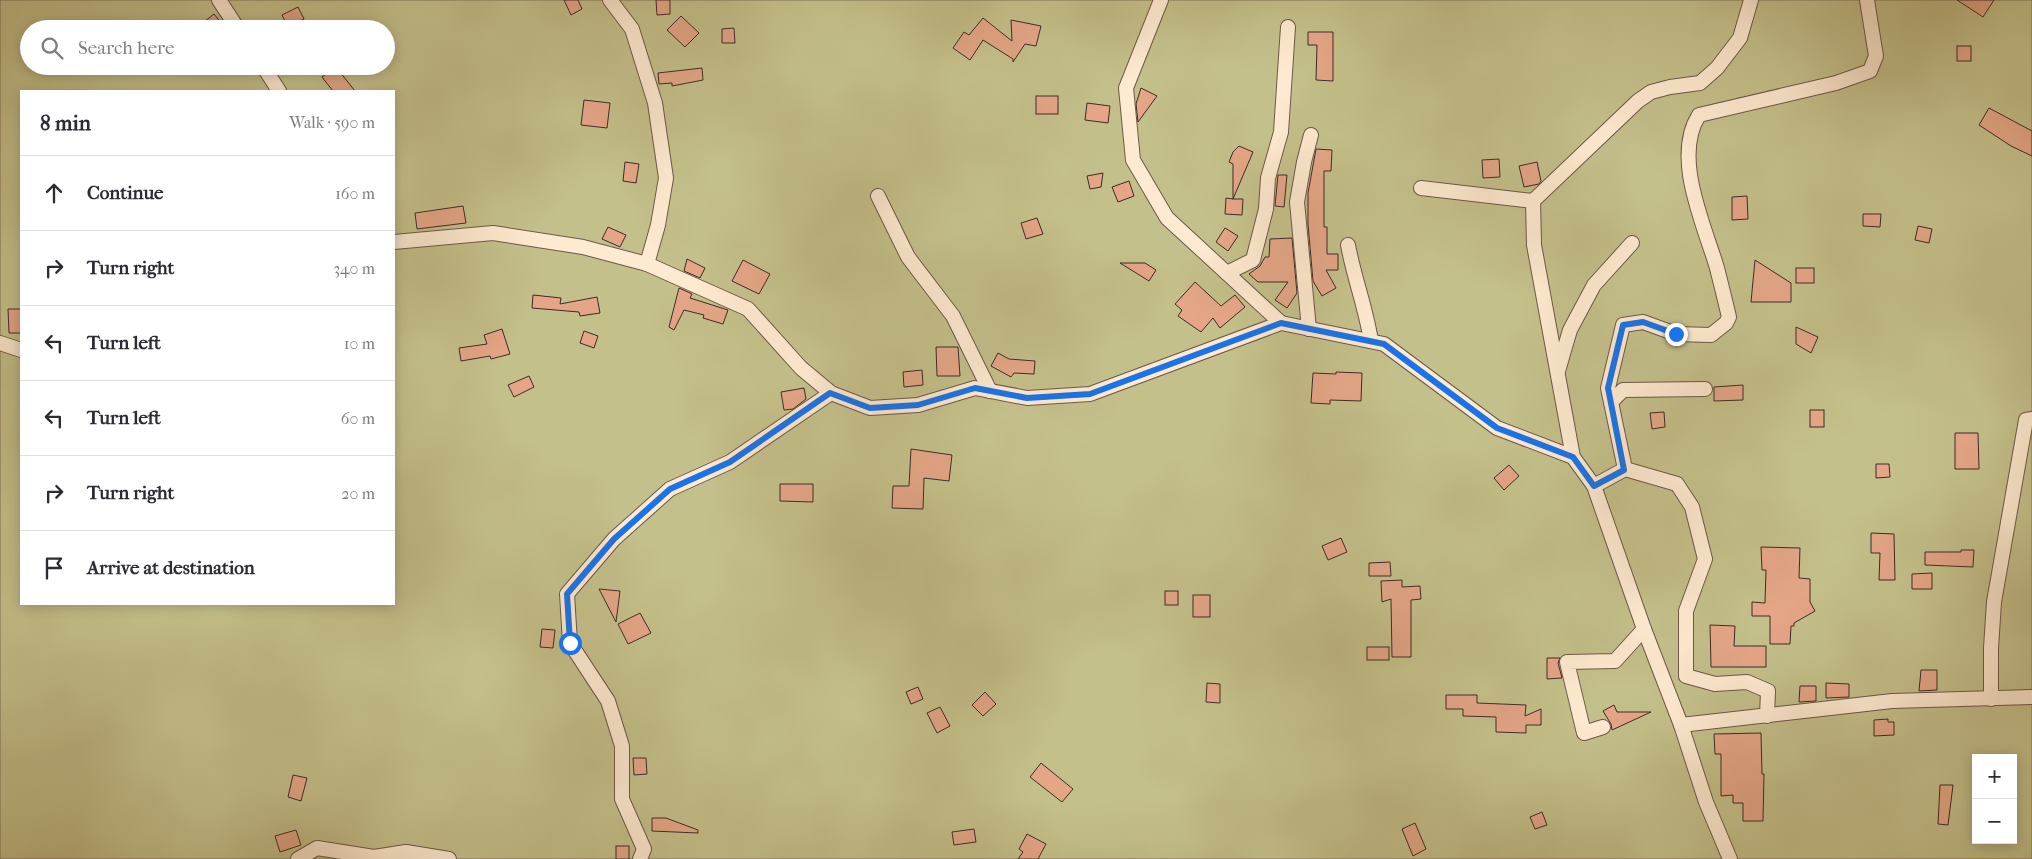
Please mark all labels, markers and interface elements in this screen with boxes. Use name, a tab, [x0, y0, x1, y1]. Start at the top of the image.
search box	[20, 20, 395, 75]
icon: search	[38, 34, 66, 62]
text: Search here	[78, 37, 174, 59]
text: 8 min	[40, 111, 91, 135]
text: Walk · 590 m	[289, 113, 375, 132]
icon: ahead	[40, 179, 68, 207]
text: Continue	[87, 182, 163, 204]
text: 160 m	[335, 184, 375, 203]
icon: right	[40, 254, 68, 282]
text: Turn right	[87, 257, 174, 279]
text: 340 m	[333, 259, 375, 278]
route end	[1665, 323, 1688, 346]
icon: left	[40, 329, 68, 357]
text: Turn left	[87, 332, 161, 354]
text: 10 m	[344, 334, 375, 353]
icon: left	[40, 404, 68, 432]
text: Turn left	[87, 407, 161, 429]
text: 60 m	[341, 409, 375, 428]
icon: right	[40, 479, 68, 507]
text: Turn right	[87, 482, 174, 504]
text: 20 m	[341, 484, 375, 503]
icon: arrive	[40, 554, 68, 582]
text: Arrive at destination	[87, 557, 255, 579]
route start	[559, 632, 582, 655]
map controls	[1972, 754, 2017, 844]
button: +	[1972, 754, 2017, 799]
button: −	[1972, 799, 2017, 844]

